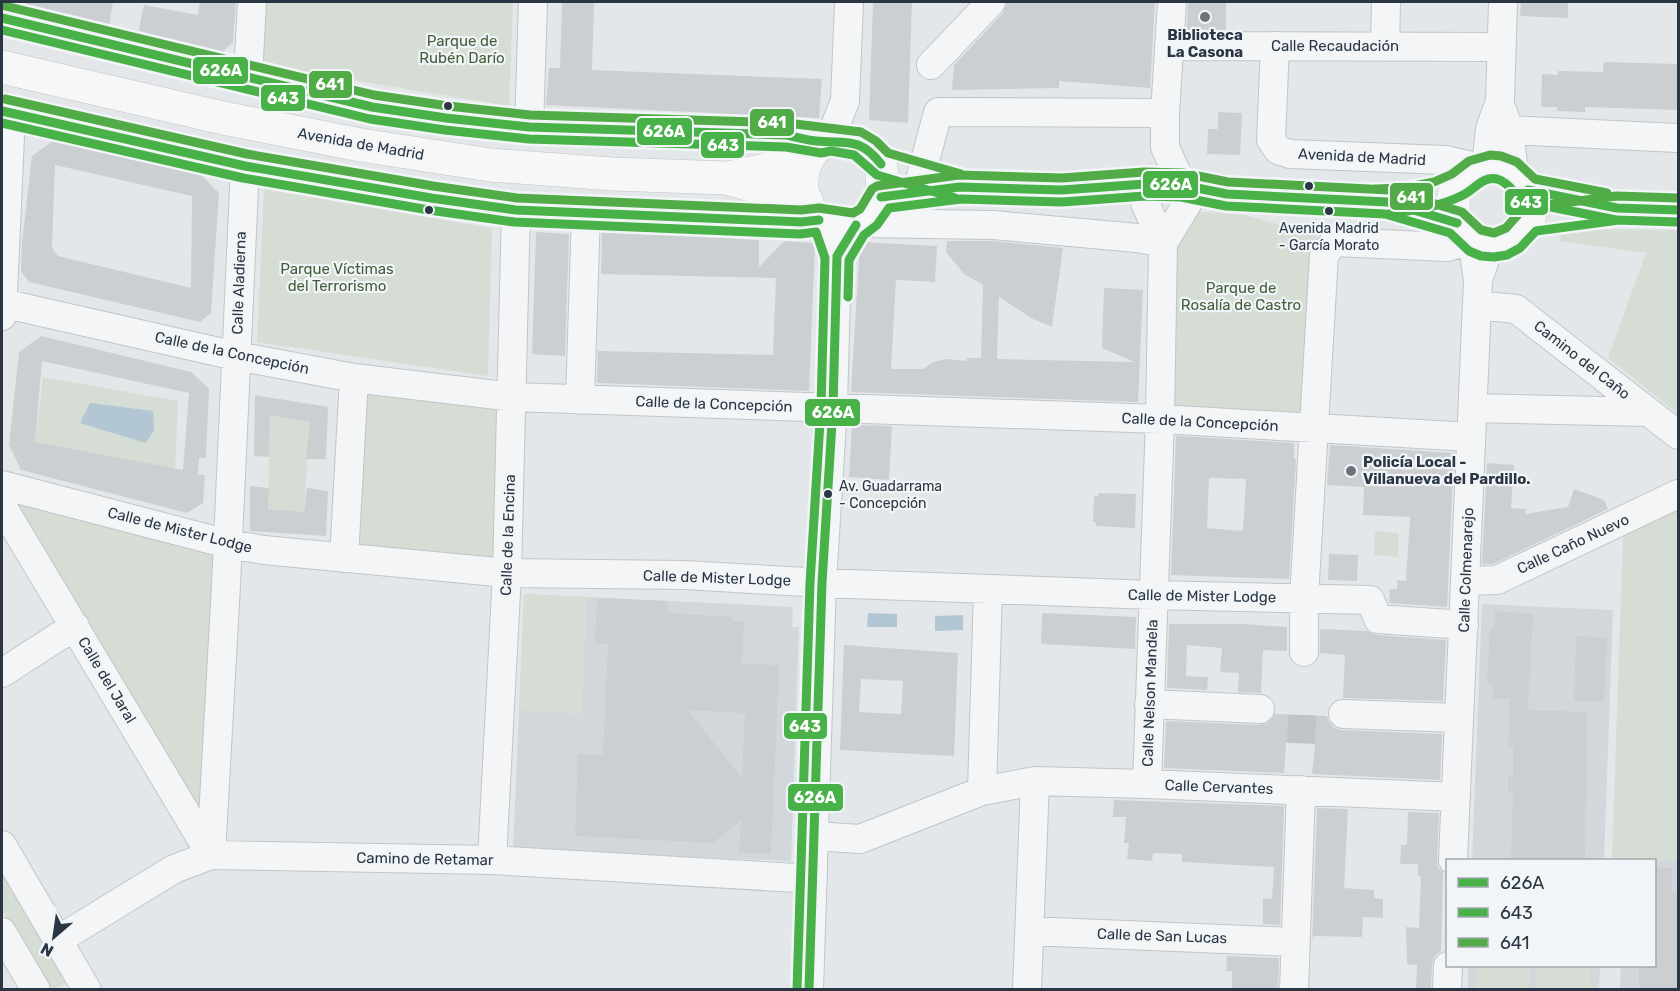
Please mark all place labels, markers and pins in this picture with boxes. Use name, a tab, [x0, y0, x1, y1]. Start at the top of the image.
marker: Biblioteca La Casona	[1198, 10, 1212, 24]
place label: Biblioteca La Casona	[1167, 26, 1243, 61]
unlabelled marker	[442, 100, 454, 112]
unlabelled marker	[1303, 180, 1315, 192]
unlabelled marker	[423, 204, 435, 216]
marker: Avenida Madrid - García Morato	[1323, 205, 1335, 217]
place label: Avenida Madrid - García Morato	[1279, 220, 1379, 254]
place label: Policía Local - Villanueva del Pardillo.	[1363, 453, 1531, 488]
marker: Policía Local - Villanueva del Pardillo.	[1344, 464, 1358, 478]
place label: Av. Guadarrama - Concepción	[839, 478, 942, 512]
marker: Av. Guadarrama - Concepción	[822, 488, 834, 500]

